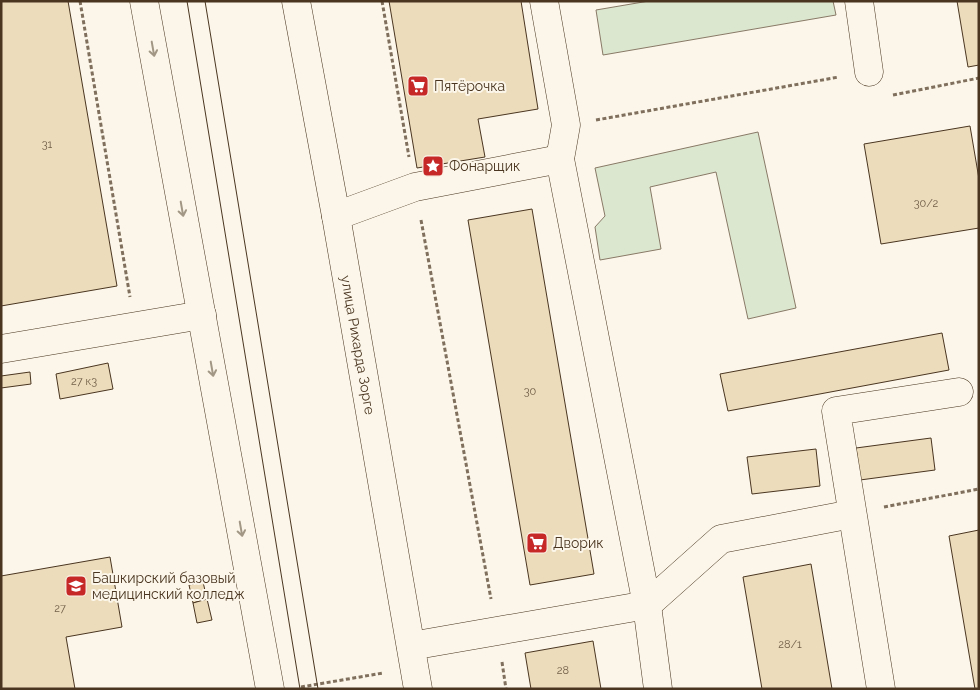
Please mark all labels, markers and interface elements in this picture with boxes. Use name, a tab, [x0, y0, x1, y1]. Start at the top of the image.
one-way arrow	[148, 41, 158, 57]
supermarket icon: Пятёрочка	[406, 74, 430, 98]
place label: Пятёрочка	[434, 78, 505, 94]
house number: 31	[42, 138, 53, 151]
place icon: Фонарщик	[421, 154, 445, 178]
place label: Фонарщик	[449, 158, 520, 174]
house number: 30/2	[914, 197, 939, 210]
one-way arrow	[178, 201, 188, 217]
street label: улица Рихарда Зорге	[338, 274, 378, 416]
one-way arrow	[207, 360, 217, 376]
house number: 27 к3	[71, 375, 97, 388]
house number: 30	[524, 385, 537, 398]
one-way arrow	[236, 520, 246, 536]
supermarket icon: Дворик	[525, 531, 549, 555]
place label: Дворик	[553, 535, 604, 551]
place label: Башкирский базовый медицинский колледж	[92, 570, 245, 602]
school or university icon: Башкирский базовый медицинский колледж	[64, 574, 88, 598]
house number: 27	[54, 602, 66, 615]
house number: 28/1	[778, 638, 802, 651]
house number: 28	[557, 664, 569, 677]

